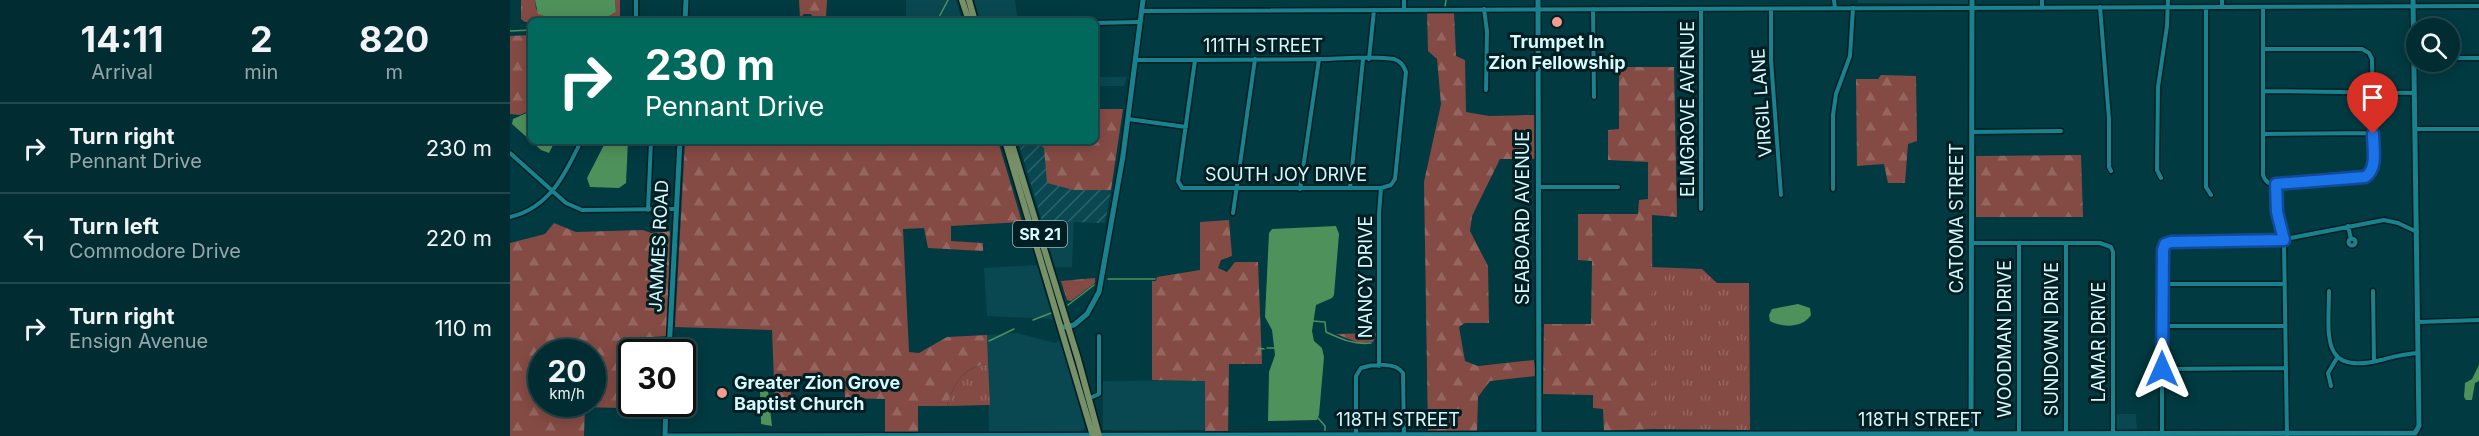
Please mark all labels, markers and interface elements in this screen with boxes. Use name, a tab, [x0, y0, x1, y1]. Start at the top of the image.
marker: Trumpet In Zion Fellowship	[1550, 15, 1564, 29]
text: 14:11	[81, 17, 164, 61]
text: 2	[250, 17, 273, 61]
text: 820	[359, 17, 429, 61]
map controls	[2406, 18, 2460, 72]
button: search	[2406, 18, 2460, 72]
street label: ELMGROVE AVENUE	[1677, 21, 1698, 197]
place label: Trumpet In Zion Fellowship	[1488, 31, 1626, 73]
street label: 111TH STREET	[1203, 35, 1323, 56]
text: 230 m	[645, 39, 775, 90]
icon: right	[546, 42, 624, 120]
street label: VIRGIL LANE	[1747, 48, 1776, 158]
text: Arrival	[91, 60, 153, 84]
text: min	[244, 60, 278, 84]
text: m	[385, 60, 403, 84]
pin	[2347, 72, 2398, 134]
icon: arrive	[2356, 81, 2389, 114]
text: Pennant Drive	[645, 90, 824, 123]
text: Turn right	[69, 123, 175, 149]
street label: SEABOARD AVENUE	[1512, 131, 1533, 305]
icon: right	[18, 132, 51, 165]
text: 230 m	[426, 135, 492, 161]
street label: CATOMA STREET	[1946, 143, 1967, 293]
text: Pennant Drive	[69, 149, 202, 173]
street label: SOUTH JOY DRIVE	[1205, 164, 1367, 185]
street label: JAMMES ROAD	[645, 179, 672, 313]
text: Turn left	[69, 213, 159, 239]
street label: NANCY DRIVE	[1355, 216, 1376, 338]
road number: SR 21	[1013, 221, 1067, 247]
icon: left	[18, 222, 51, 255]
text: 220 m	[426, 225, 492, 251]
text: Commodore Drive	[69, 239, 241, 263]
street label: WOODMAN DRIVE	[1994, 260, 2015, 418]
street label: SUNDOWN DRIVE	[2041, 262, 2062, 416]
street label: LAMAR DRIVE	[2088, 282, 2109, 402]
text: Turn right	[69, 303, 175, 329]
icon: right	[18, 312, 51, 345]
text: 110 m	[435, 315, 492, 341]
text: Ensign Avenue	[69, 329, 208, 353]
position arrow	[2130, 337, 2194, 401]
speed limit sign: 30	[618, 339, 696, 417]
text: 20	[547, 353, 587, 389]
place label: Greater Zion Grove Baptist Church	[734, 372, 900, 414]
text: km/h	[549, 384, 585, 403]
marker: Greater Zion Grove Baptist Church	[715, 386, 729, 400]
street label: 118TH STREET	[1336, 409, 1460, 430]
street label: 118TH STREET	[1858, 409, 1982, 430]

